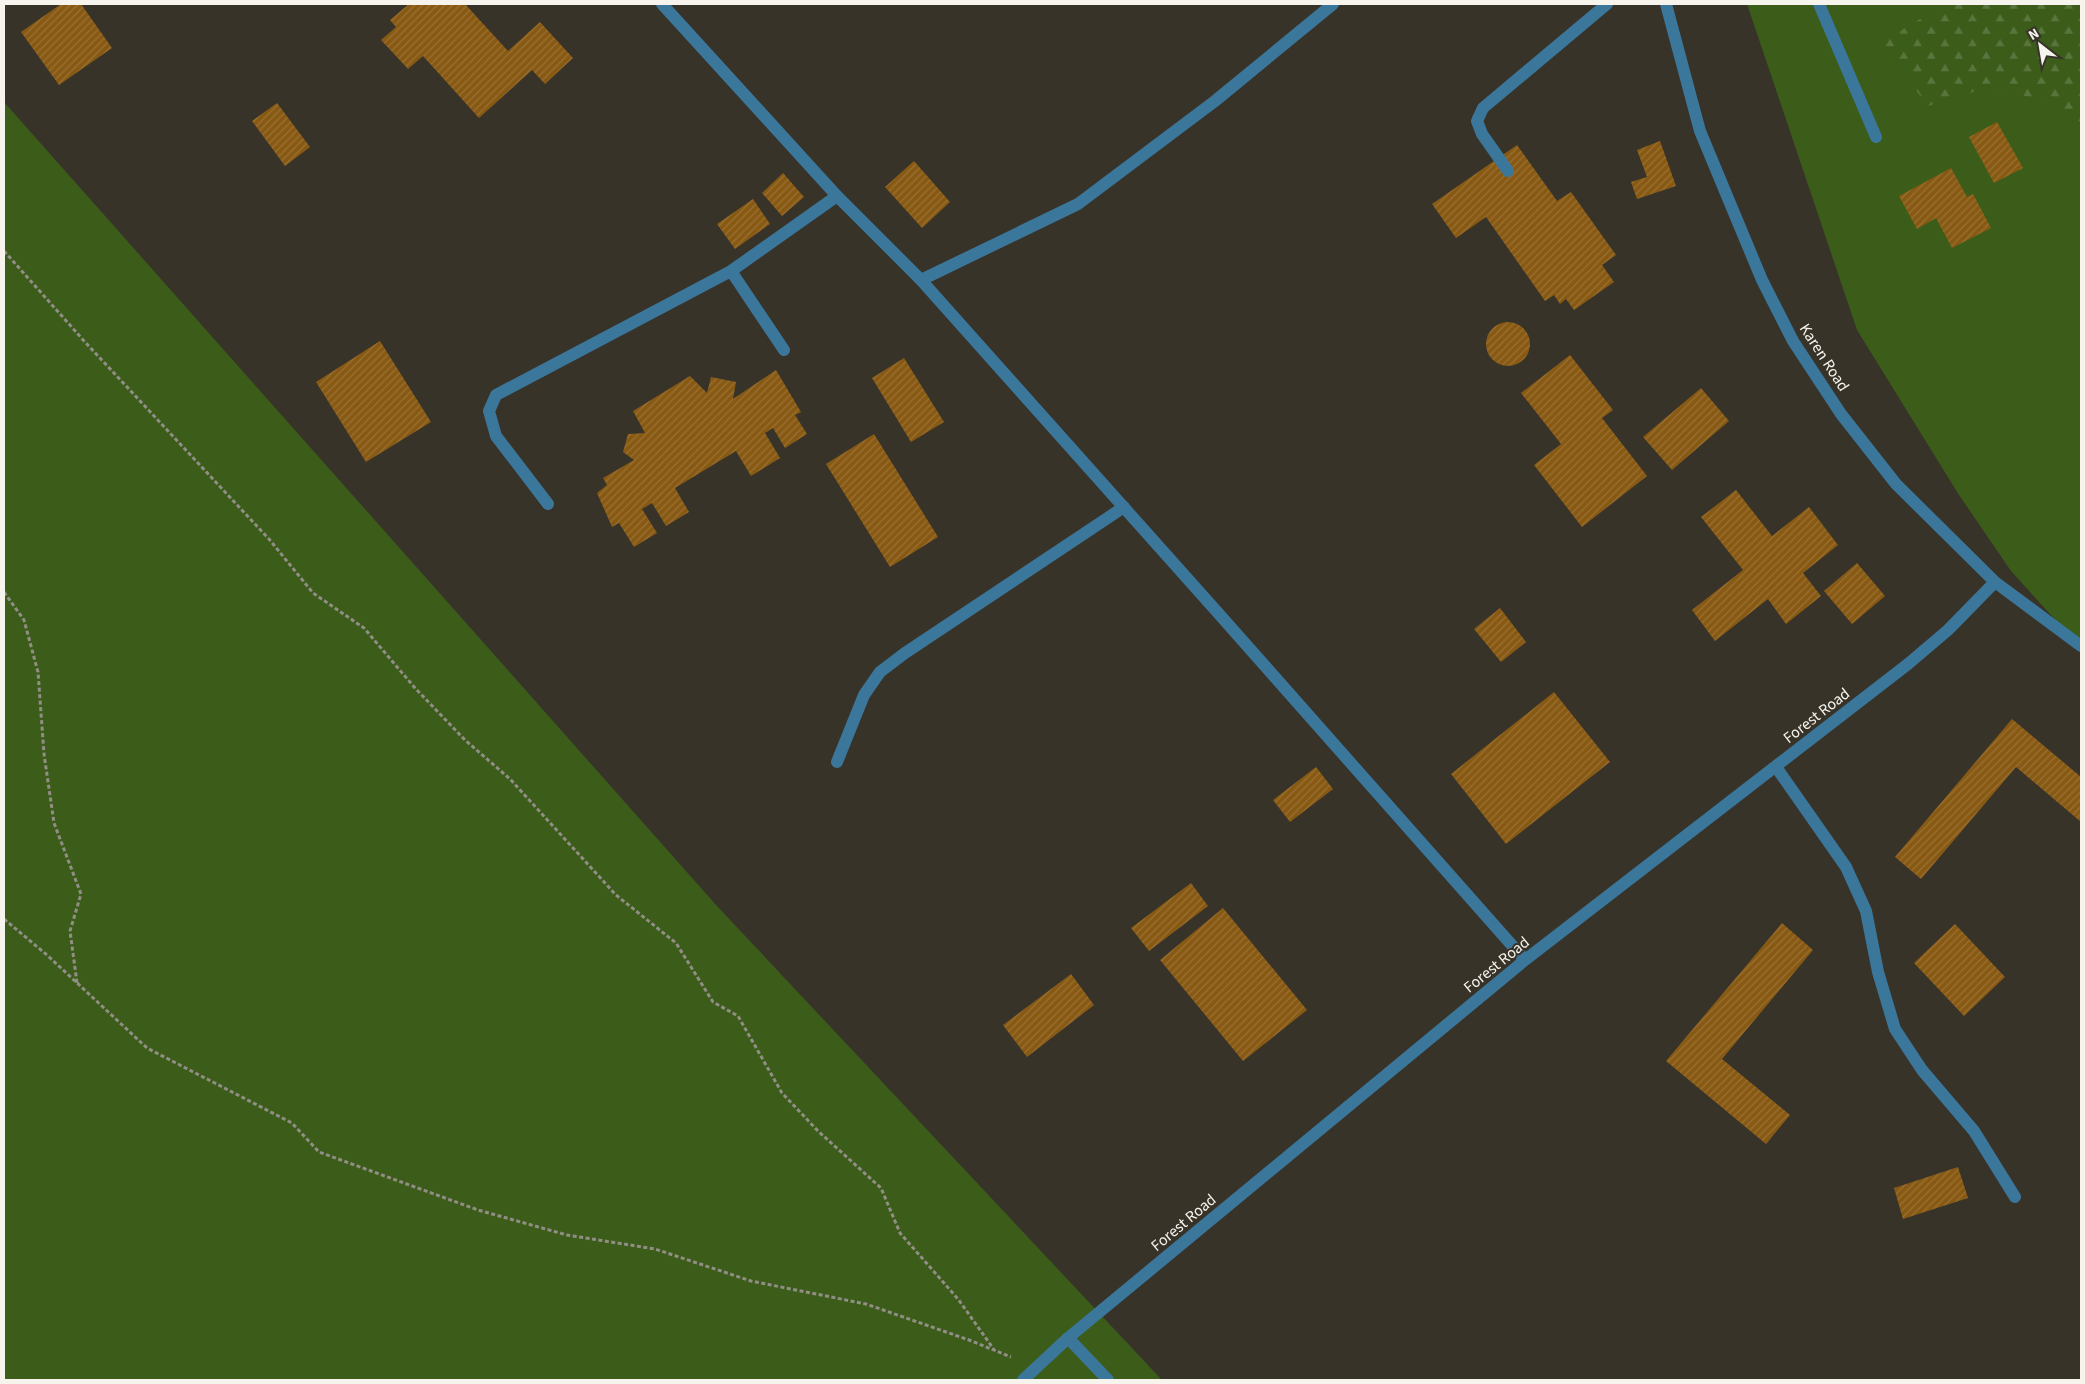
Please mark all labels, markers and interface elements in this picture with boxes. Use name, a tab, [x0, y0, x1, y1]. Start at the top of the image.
north arrow	[2015, 20, 2065, 70]
text: N	[2025, 24, 2043, 46]
street label: Karen Road	[1794, 319, 1854, 396]
street label: Forest Road	[1779, 683, 1855, 749]
street label: Forest Road	[1459, 931, 1534, 998]
street label: Forest Road	[1146, 1189, 1221, 1257]

